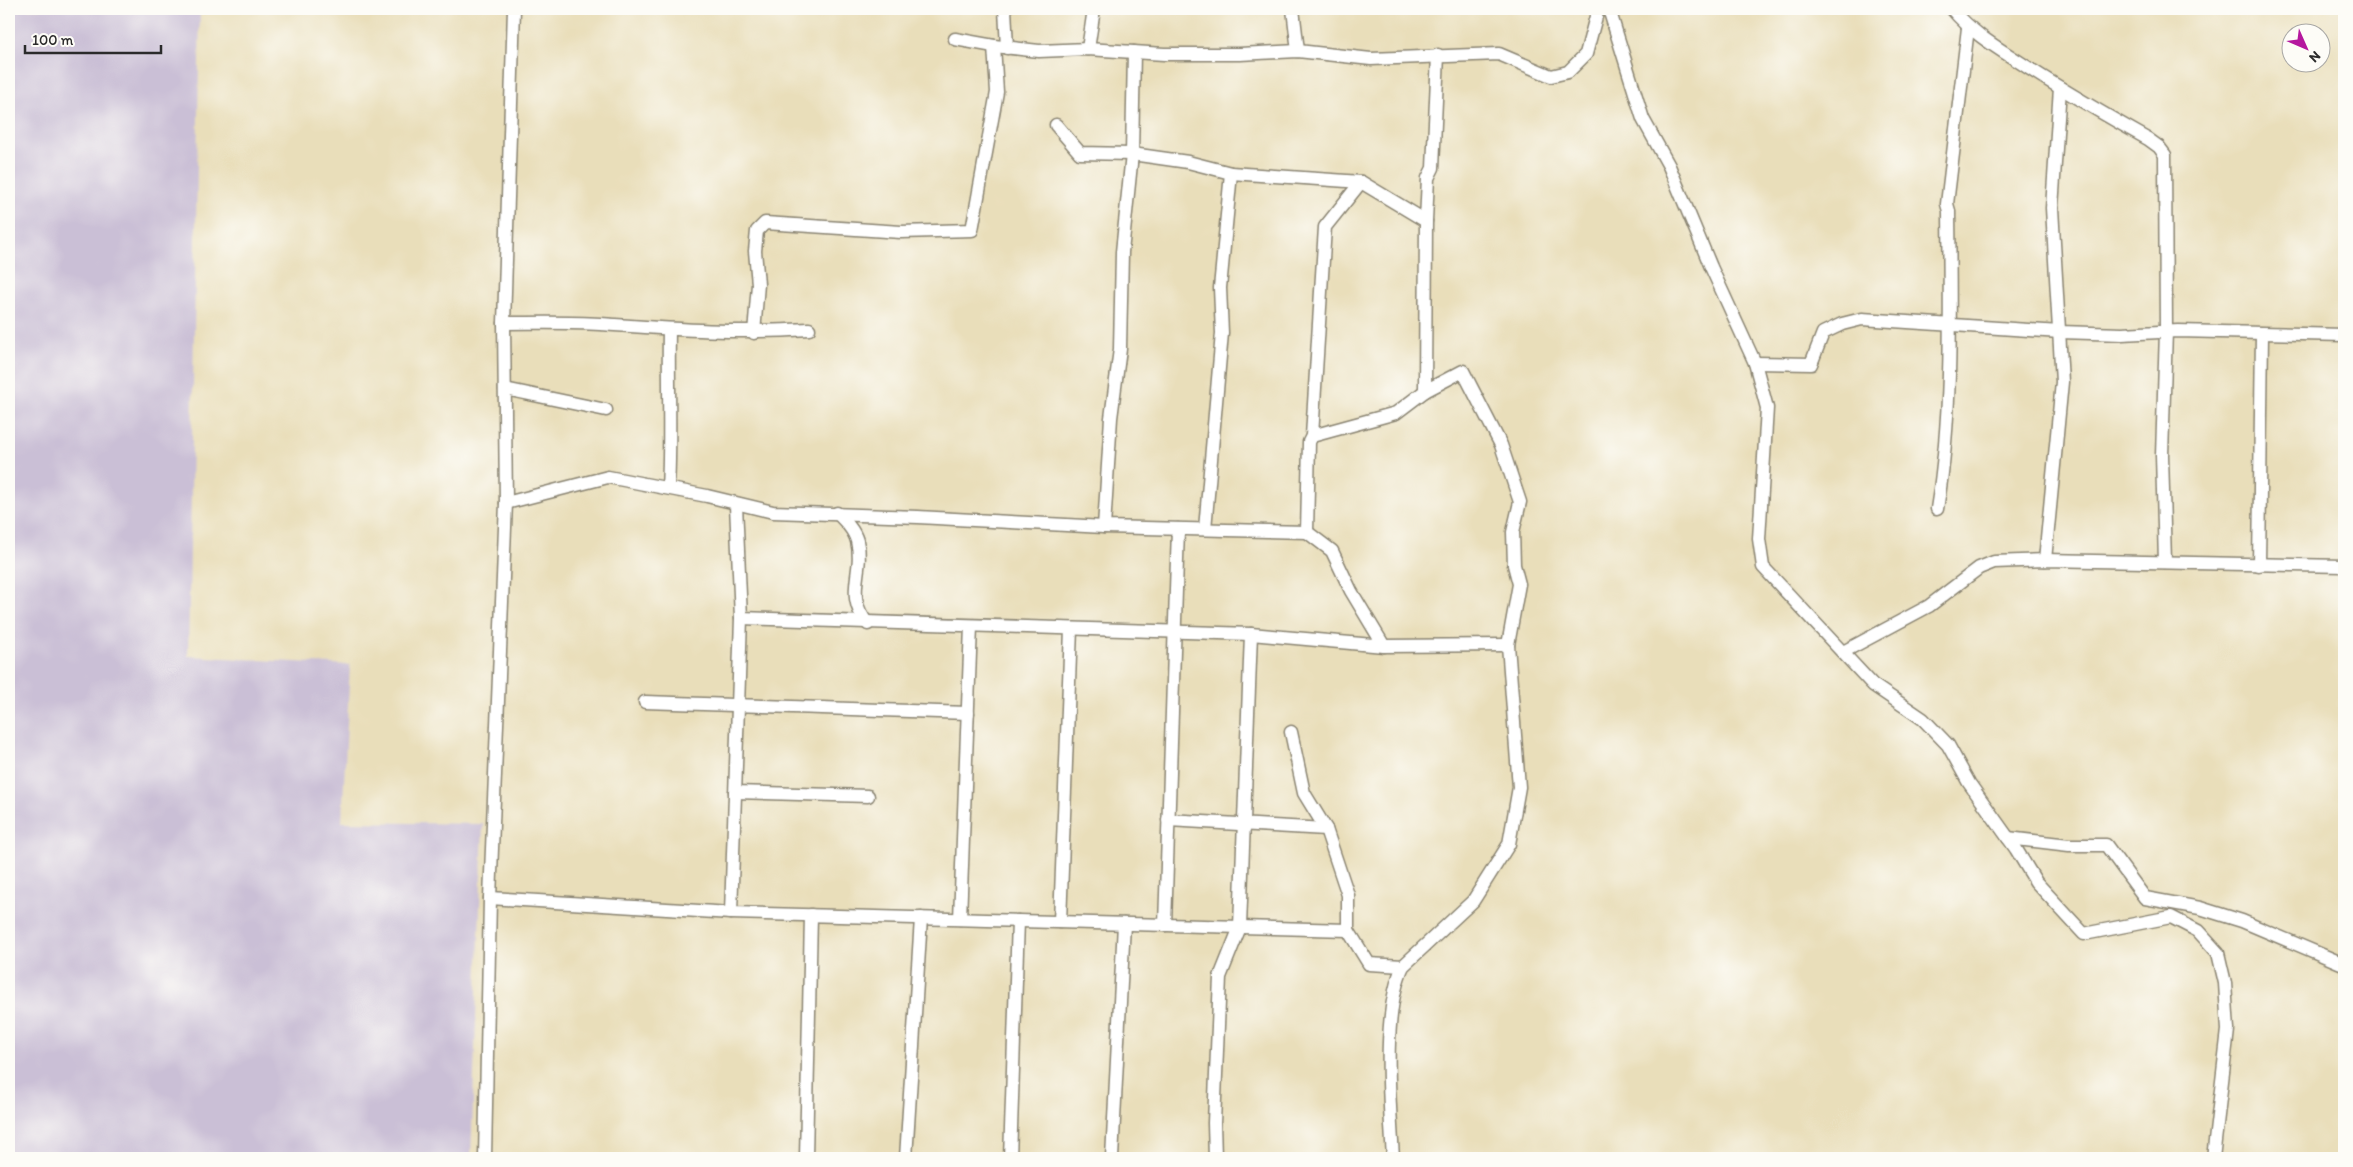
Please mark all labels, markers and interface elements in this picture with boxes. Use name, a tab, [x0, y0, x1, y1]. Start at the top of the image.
scale bar	[25, 22, 161, 54]
north arrow	[2280, 22, 2330, 72]
text: 100 m	[32, 31, 74, 49]
text: N	[2305, 47, 2324, 66]

